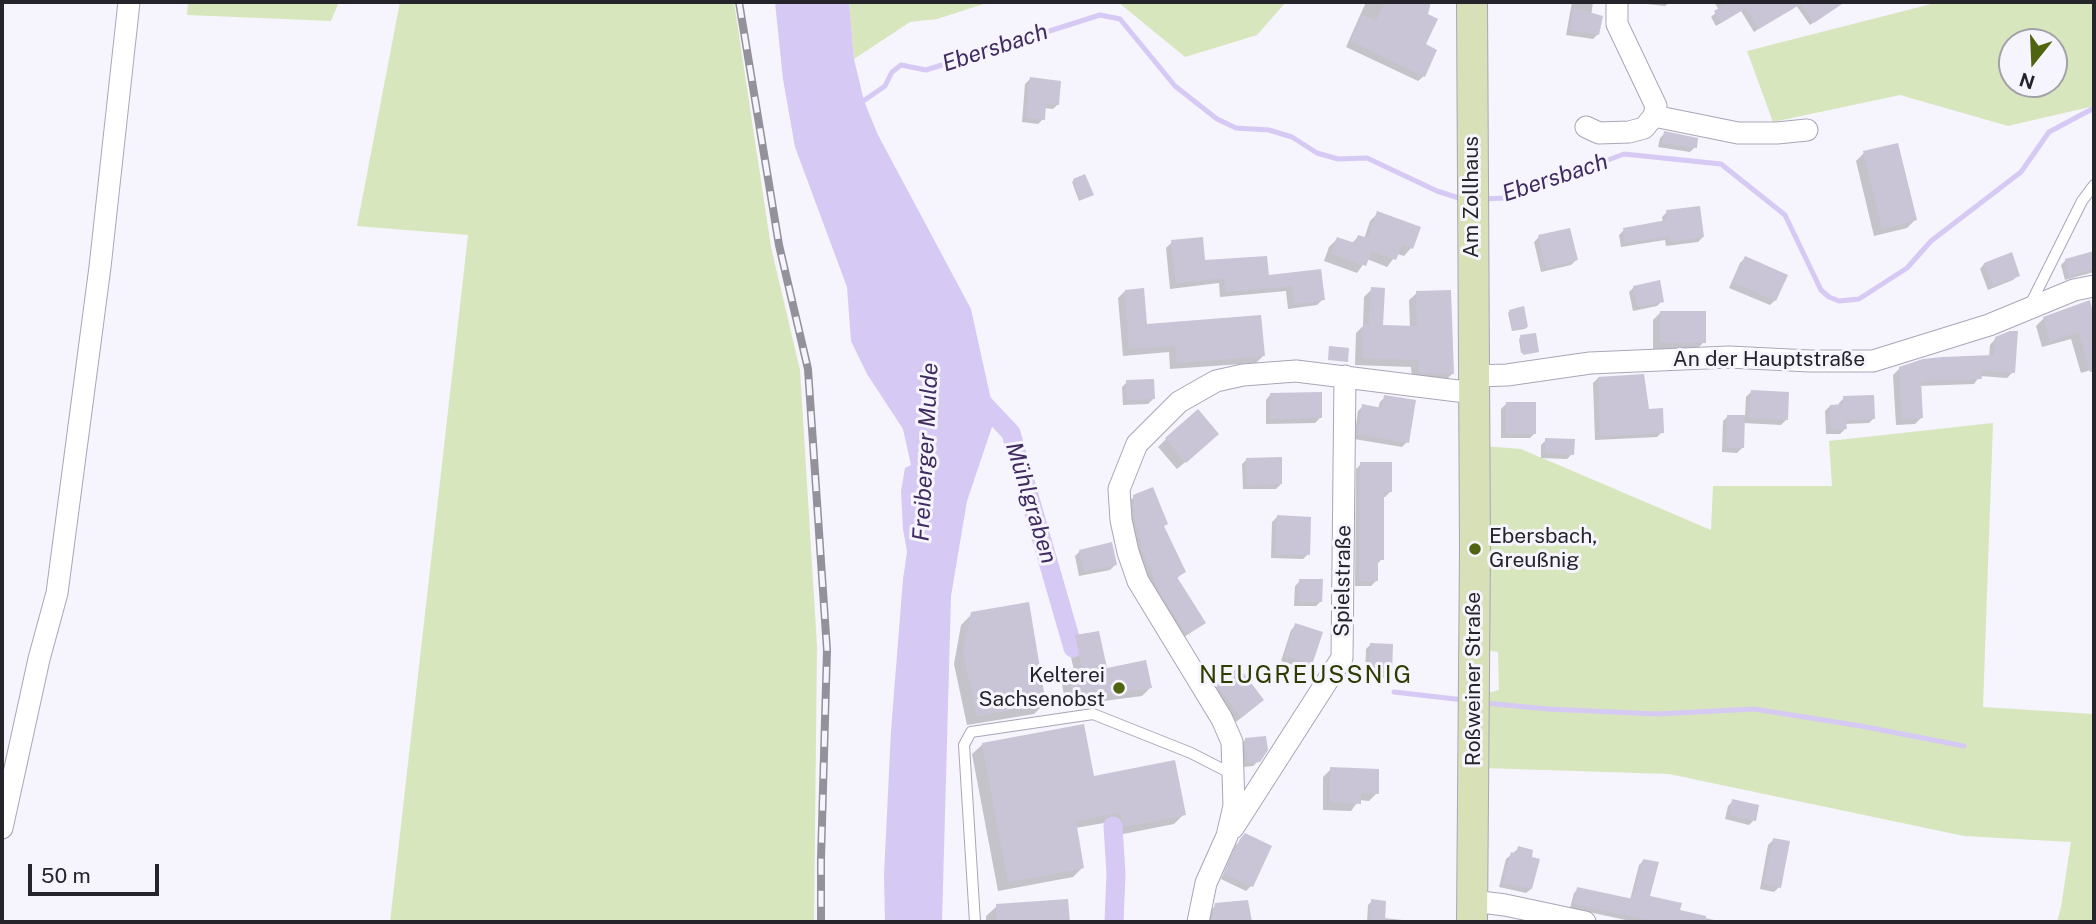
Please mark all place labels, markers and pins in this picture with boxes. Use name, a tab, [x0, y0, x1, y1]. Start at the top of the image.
place label: Ebersbach, Greußnig	[1489, 524, 1597, 574]
marker: Ebersbach, Greußnig	[1467, 541, 1483, 557]
place label: Kelterei Sachsenobst	[979, 663, 1105, 713]
marker: Kelterei Sachsenobst	[1111, 680, 1127, 696]

